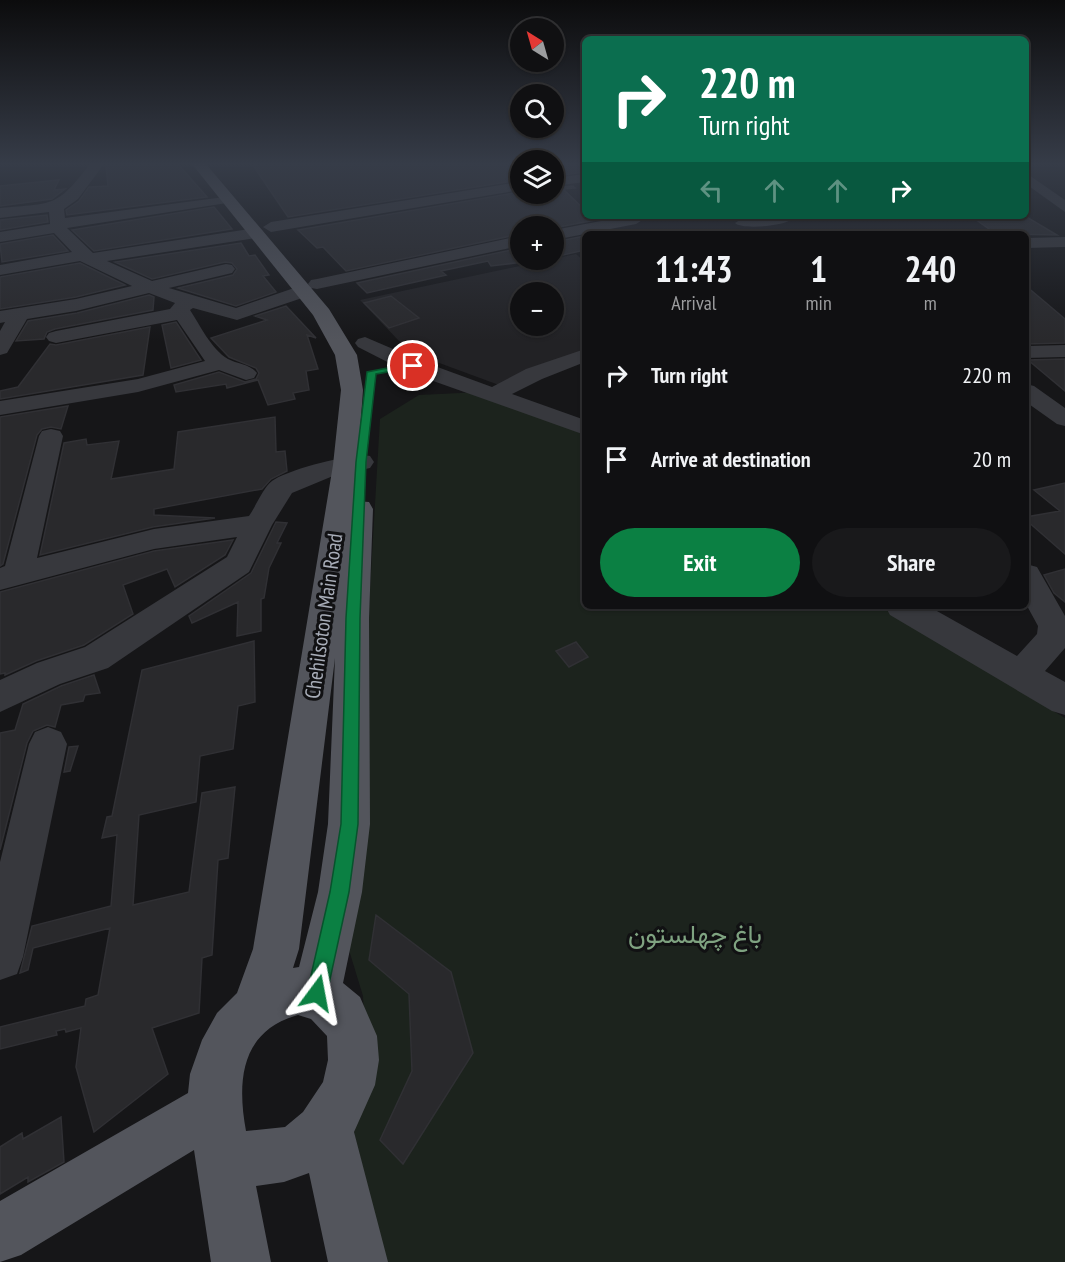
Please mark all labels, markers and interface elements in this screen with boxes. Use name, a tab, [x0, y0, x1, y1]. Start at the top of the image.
north arrow	[510, 18, 564, 72]
map controls	[510, 18, 564, 336]
text: 220 m	[699, 55, 796, 110]
icon: right	[600, 60, 678, 138]
button: search	[510, 84, 564, 138]
text: Turn right	[699, 108, 790, 142]
button: layers	[510, 150, 564, 204]
icon: left	[695, 174, 728, 207]
icon: ahead	[758, 174, 791, 207]
icon: ahead	[821, 174, 854, 207]
icon: right	[884, 174, 917, 207]
button: +	[510, 216, 564, 270]
text: 11:43	[655, 245, 733, 292]
text: 1	[810, 245, 827, 292]
text: 240	[905, 245, 956, 292]
button: −	[510, 282, 564, 336]
text: Arrival	[671, 290, 716, 316]
text: min	[806, 290, 832, 316]
text: m	[924, 290, 937, 316]
pin	[387, 340, 438, 391]
icon: arrive	[396, 349, 429, 382]
icon: right	[600, 359, 633, 392]
text: Turn right	[651, 361, 728, 389]
text: 220 m	[962, 361, 1011, 389]
icon: arrive	[600, 443, 633, 476]
text: Arrive at destination	[651, 445, 811, 473]
text: 20 m	[972, 445, 1011, 473]
button: Exit	[600, 528, 800, 597]
button: Share	[812, 528, 1011, 597]
street label: Chehilsoton Main Road	[299, 532, 348, 700]
park label: باغ چهلستون	[628, 917, 762, 952]
position arrow	[285, 961, 349, 1025]

